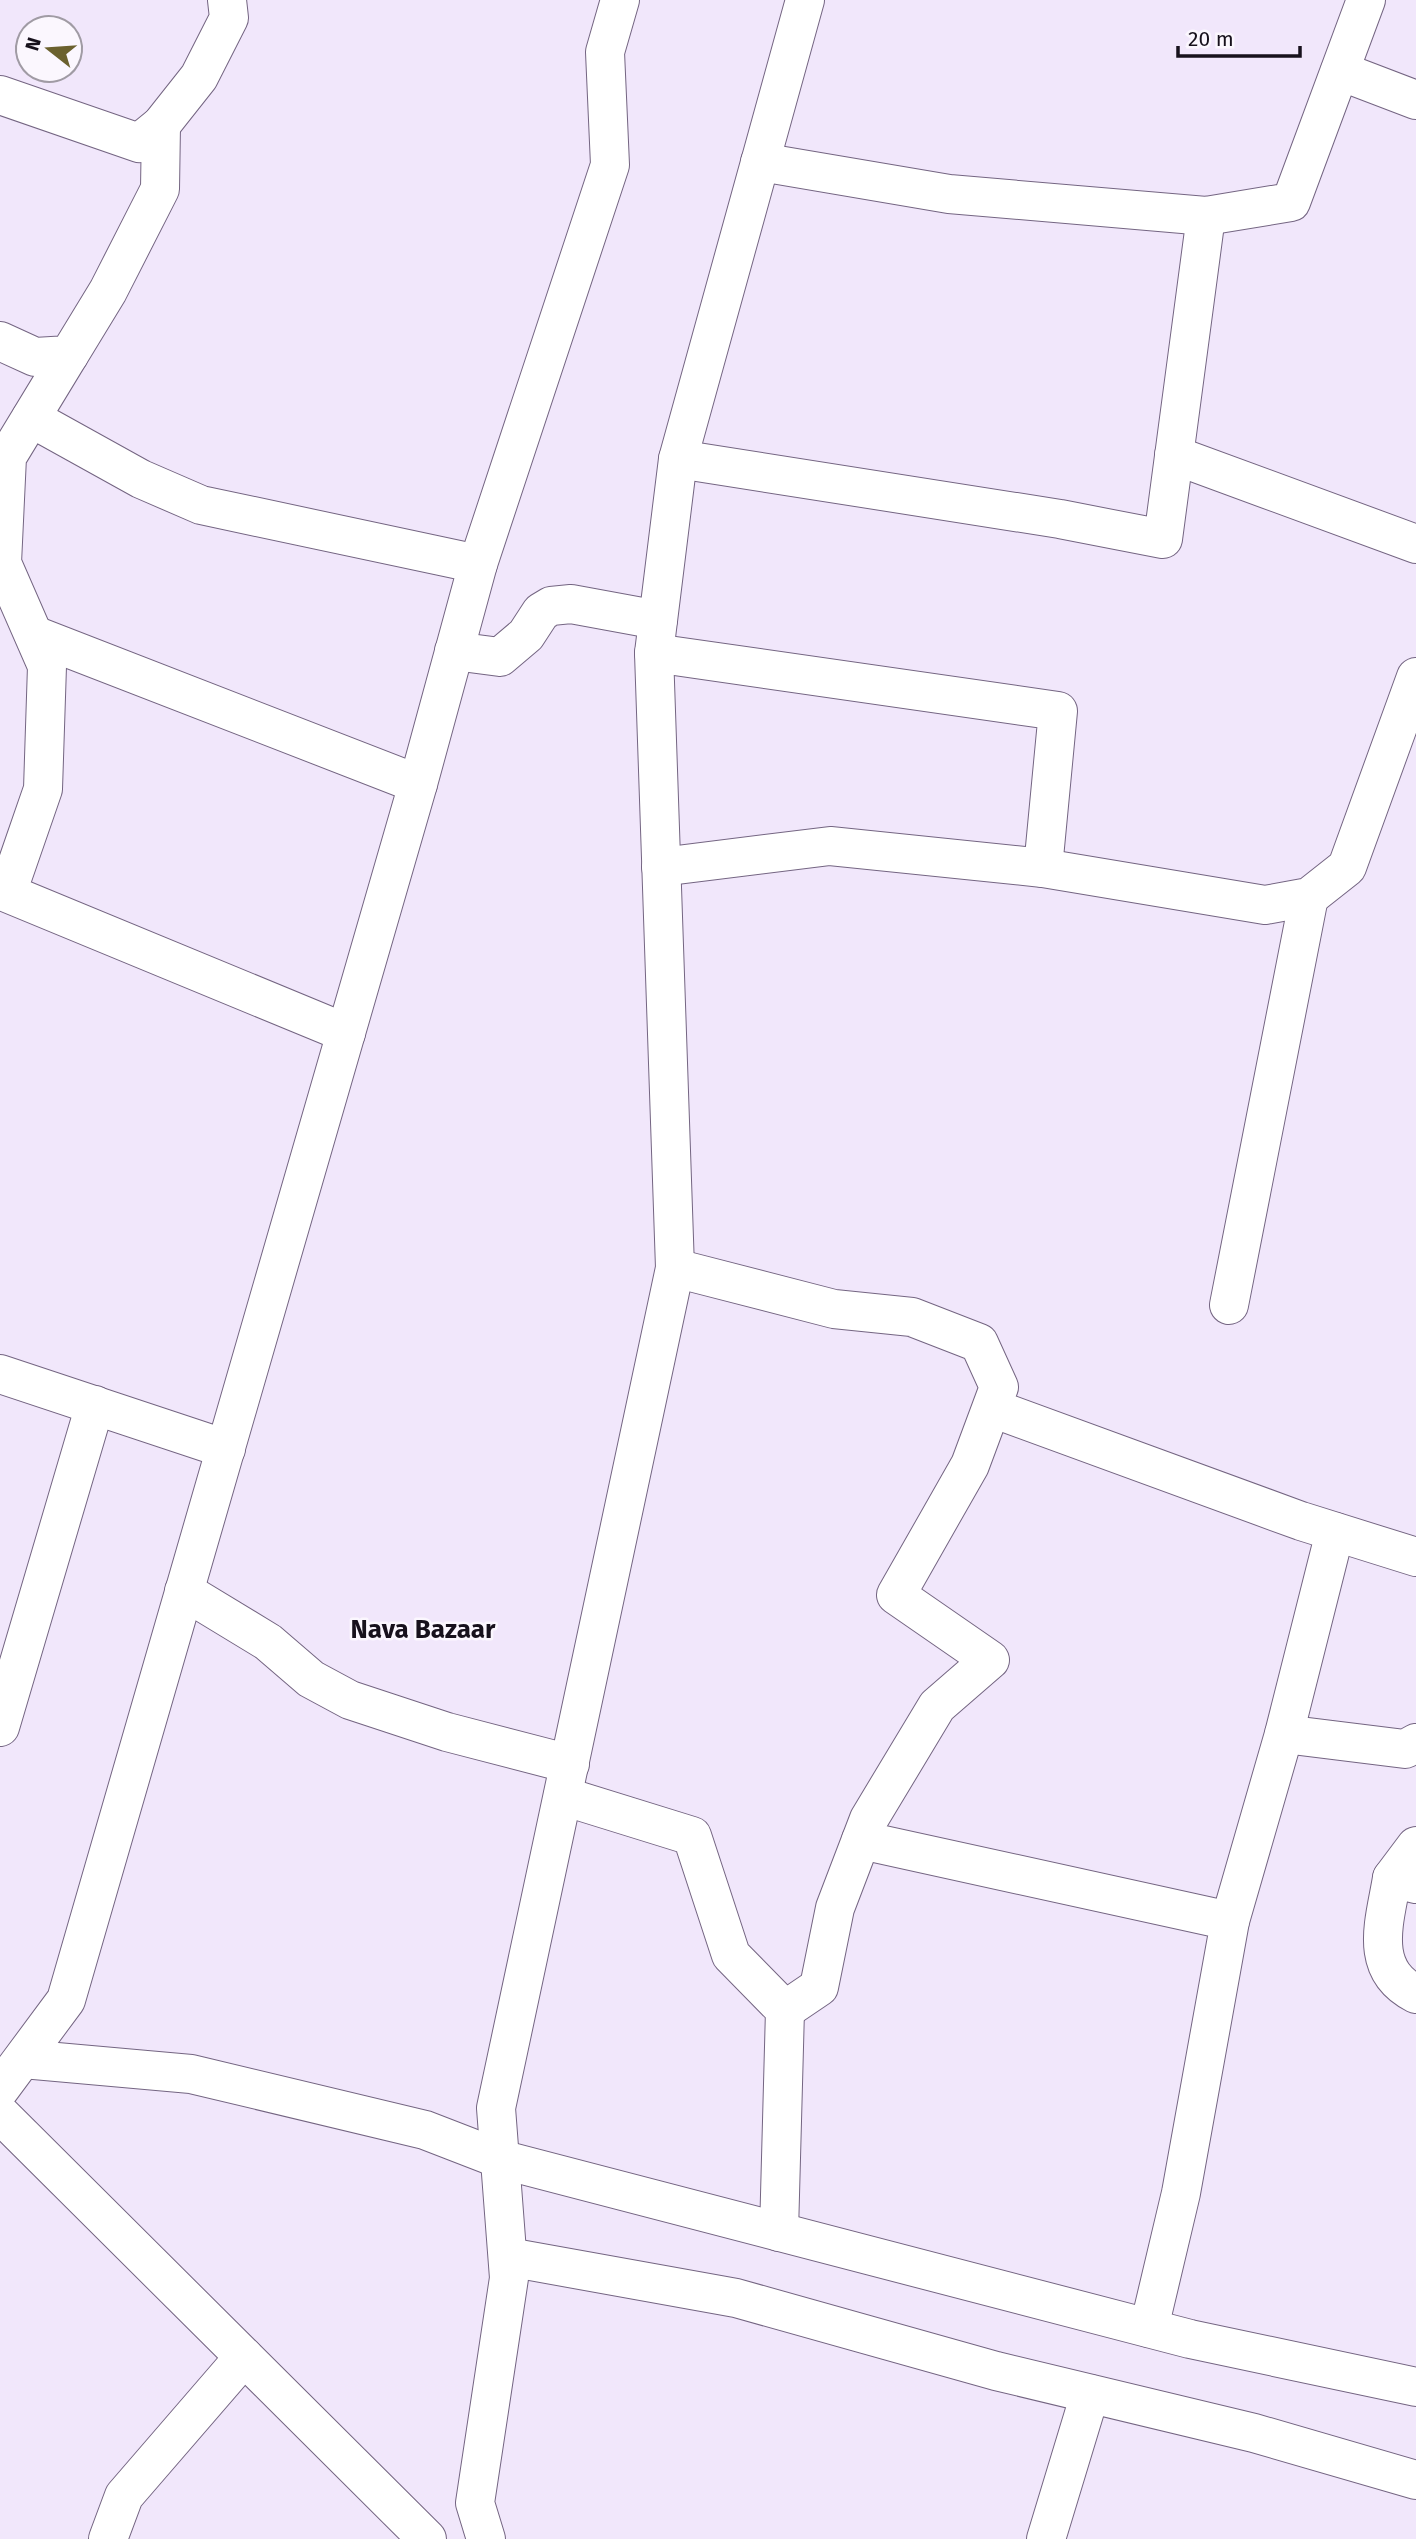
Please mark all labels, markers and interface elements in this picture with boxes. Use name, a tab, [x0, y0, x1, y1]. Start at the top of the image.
north arrow	[14, 14, 84, 84]
scale bar	[1178, 14, 1300, 58]
text: 20 m	[1188, 26, 1234, 52]
text: N	[20, 35, 46, 54]
district label: Nava Bazaar	[351, 1614, 496, 1645]

